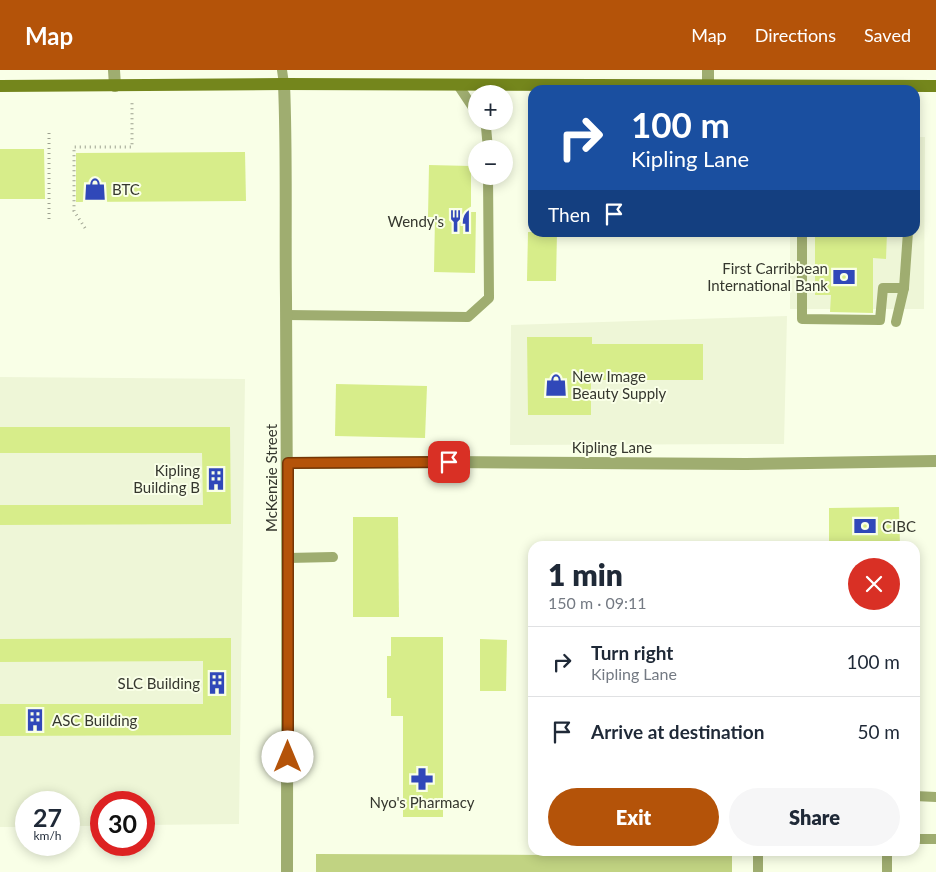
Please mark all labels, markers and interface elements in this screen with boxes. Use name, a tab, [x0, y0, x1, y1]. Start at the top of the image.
text: Map	[25, 21, 73, 50]
text: Map	[691, 24, 727, 46]
text: Directions	[755, 24, 836, 46]
text: Saved	[864, 24, 911, 46]
map controls	[468, 85, 513, 185]
button: +	[468, 85, 513, 130]
text: 100 m	[631, 103, 730, 145]
icon: right	[548, 105, 613, 170]
button: −	[468, 140, 513, 185]
text: Kipling Lane	[631, 145, 749, 172]
shop icon: BTC	[82, 176, 108, 202]
place label: BTC	[112, 180, 140, 198]
icon: arrive	[600, 200, 628, 228]
text: Then	[548, 203, 590, 226]
restaurant icon: Wendy's	[447, 208, 473, 234]
place label: Wendy's	[387, 212, 444, 230]
place label: First Carribbean International Bank	[707, 259, 828, 294]
bank icon: First Carribbean International Bank	[831, 264, 857, 290]
place label: New Image Beauty Supply	[572, 367, 667, 402]
shop icon: New Image Beauty Supply	[543, 372, 569, 398]
street label: McKenzie Street	[262, 423, 280, 532]
street label: Kipling Lane	[572, 438, 652, 456]
pin	[428, 441, 470, 483]
icon: arrive	[435, 448, 463, 476]
place label: Kipling Building B	[133, 461, 200, 496]
building icon: Kipling Building B	[203, 466, 229, 492]
bank icon: CIBC	[852, 513, 878, 539]
place label: CIBC	[882, 517, 916, 535]
text: 1 min	[548, 556, 623, 592]
button: close	[848, 558, 900, 610]
text: 150 m · 09:11	[548, 593, 647, 612]
text: Turn right	[591, 641, 673, 664]
icon: right	[548, 648, 576, 676]
text: 100 m	[846, 650, 900, 673]
text: Kipling Lane	[591, 664, 677, 683]
building icon: SLC Building	[204, 670, 230, 696]
place label: SLC Building	[118, 674, 200, 692]
building icon: ASC Building	[22, 707, 48, 733]
place label: ASC Building	[52, 711, 138, 729]
icon: arrive	[548, 718, 576, 746]
text: Arrive at destination	[591, 720, 764, 743]
text: 50 m	[857, 720, 900, 743]
position arrow	[261, 730, 313, 782]
pharmacy icon: Nyo's Pharmacy	[409, 766, 435, 792]
button: Exit	[548, 788, 719, 846]
button: Share	[729, 788, 900, 846]
speed limit sign: 30	[90, 791, 155, 856]
place label: Nyo's Pharmacy	[369, 793, 475, 811]
text: 27	[33, 802, 62, 832]
text: km/h	[33, 828, 62, 843]

